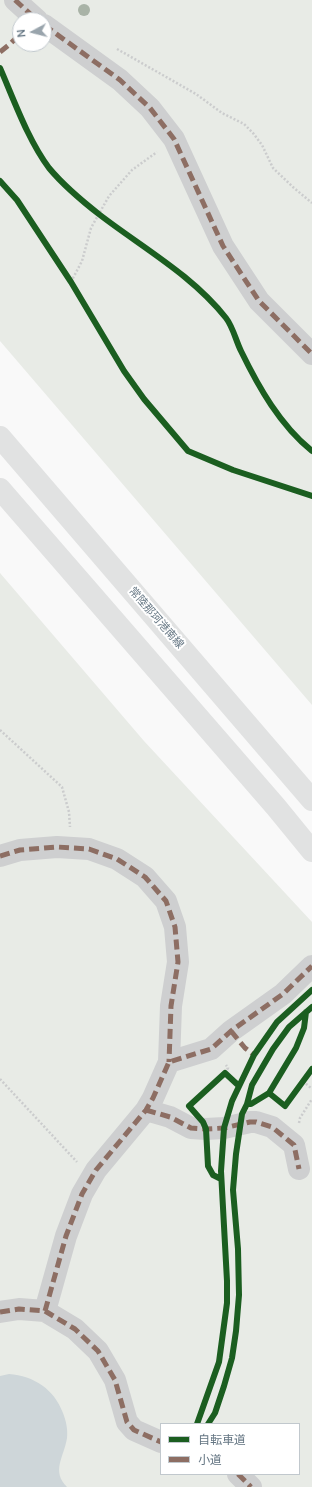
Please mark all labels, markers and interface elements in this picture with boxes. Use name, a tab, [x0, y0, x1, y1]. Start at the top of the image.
north arrow	[12, 12, 52, 52]
text: N	[13, 29, 29, 38]
street label: 常陸那珂港南線	[126, 585, 186, 651]
legend	[160, 1423, 300, 1475]
text: 自転車道	[198, 1431, 246, 1448]
text: 小道	[198, 1451, 222, 1468]

